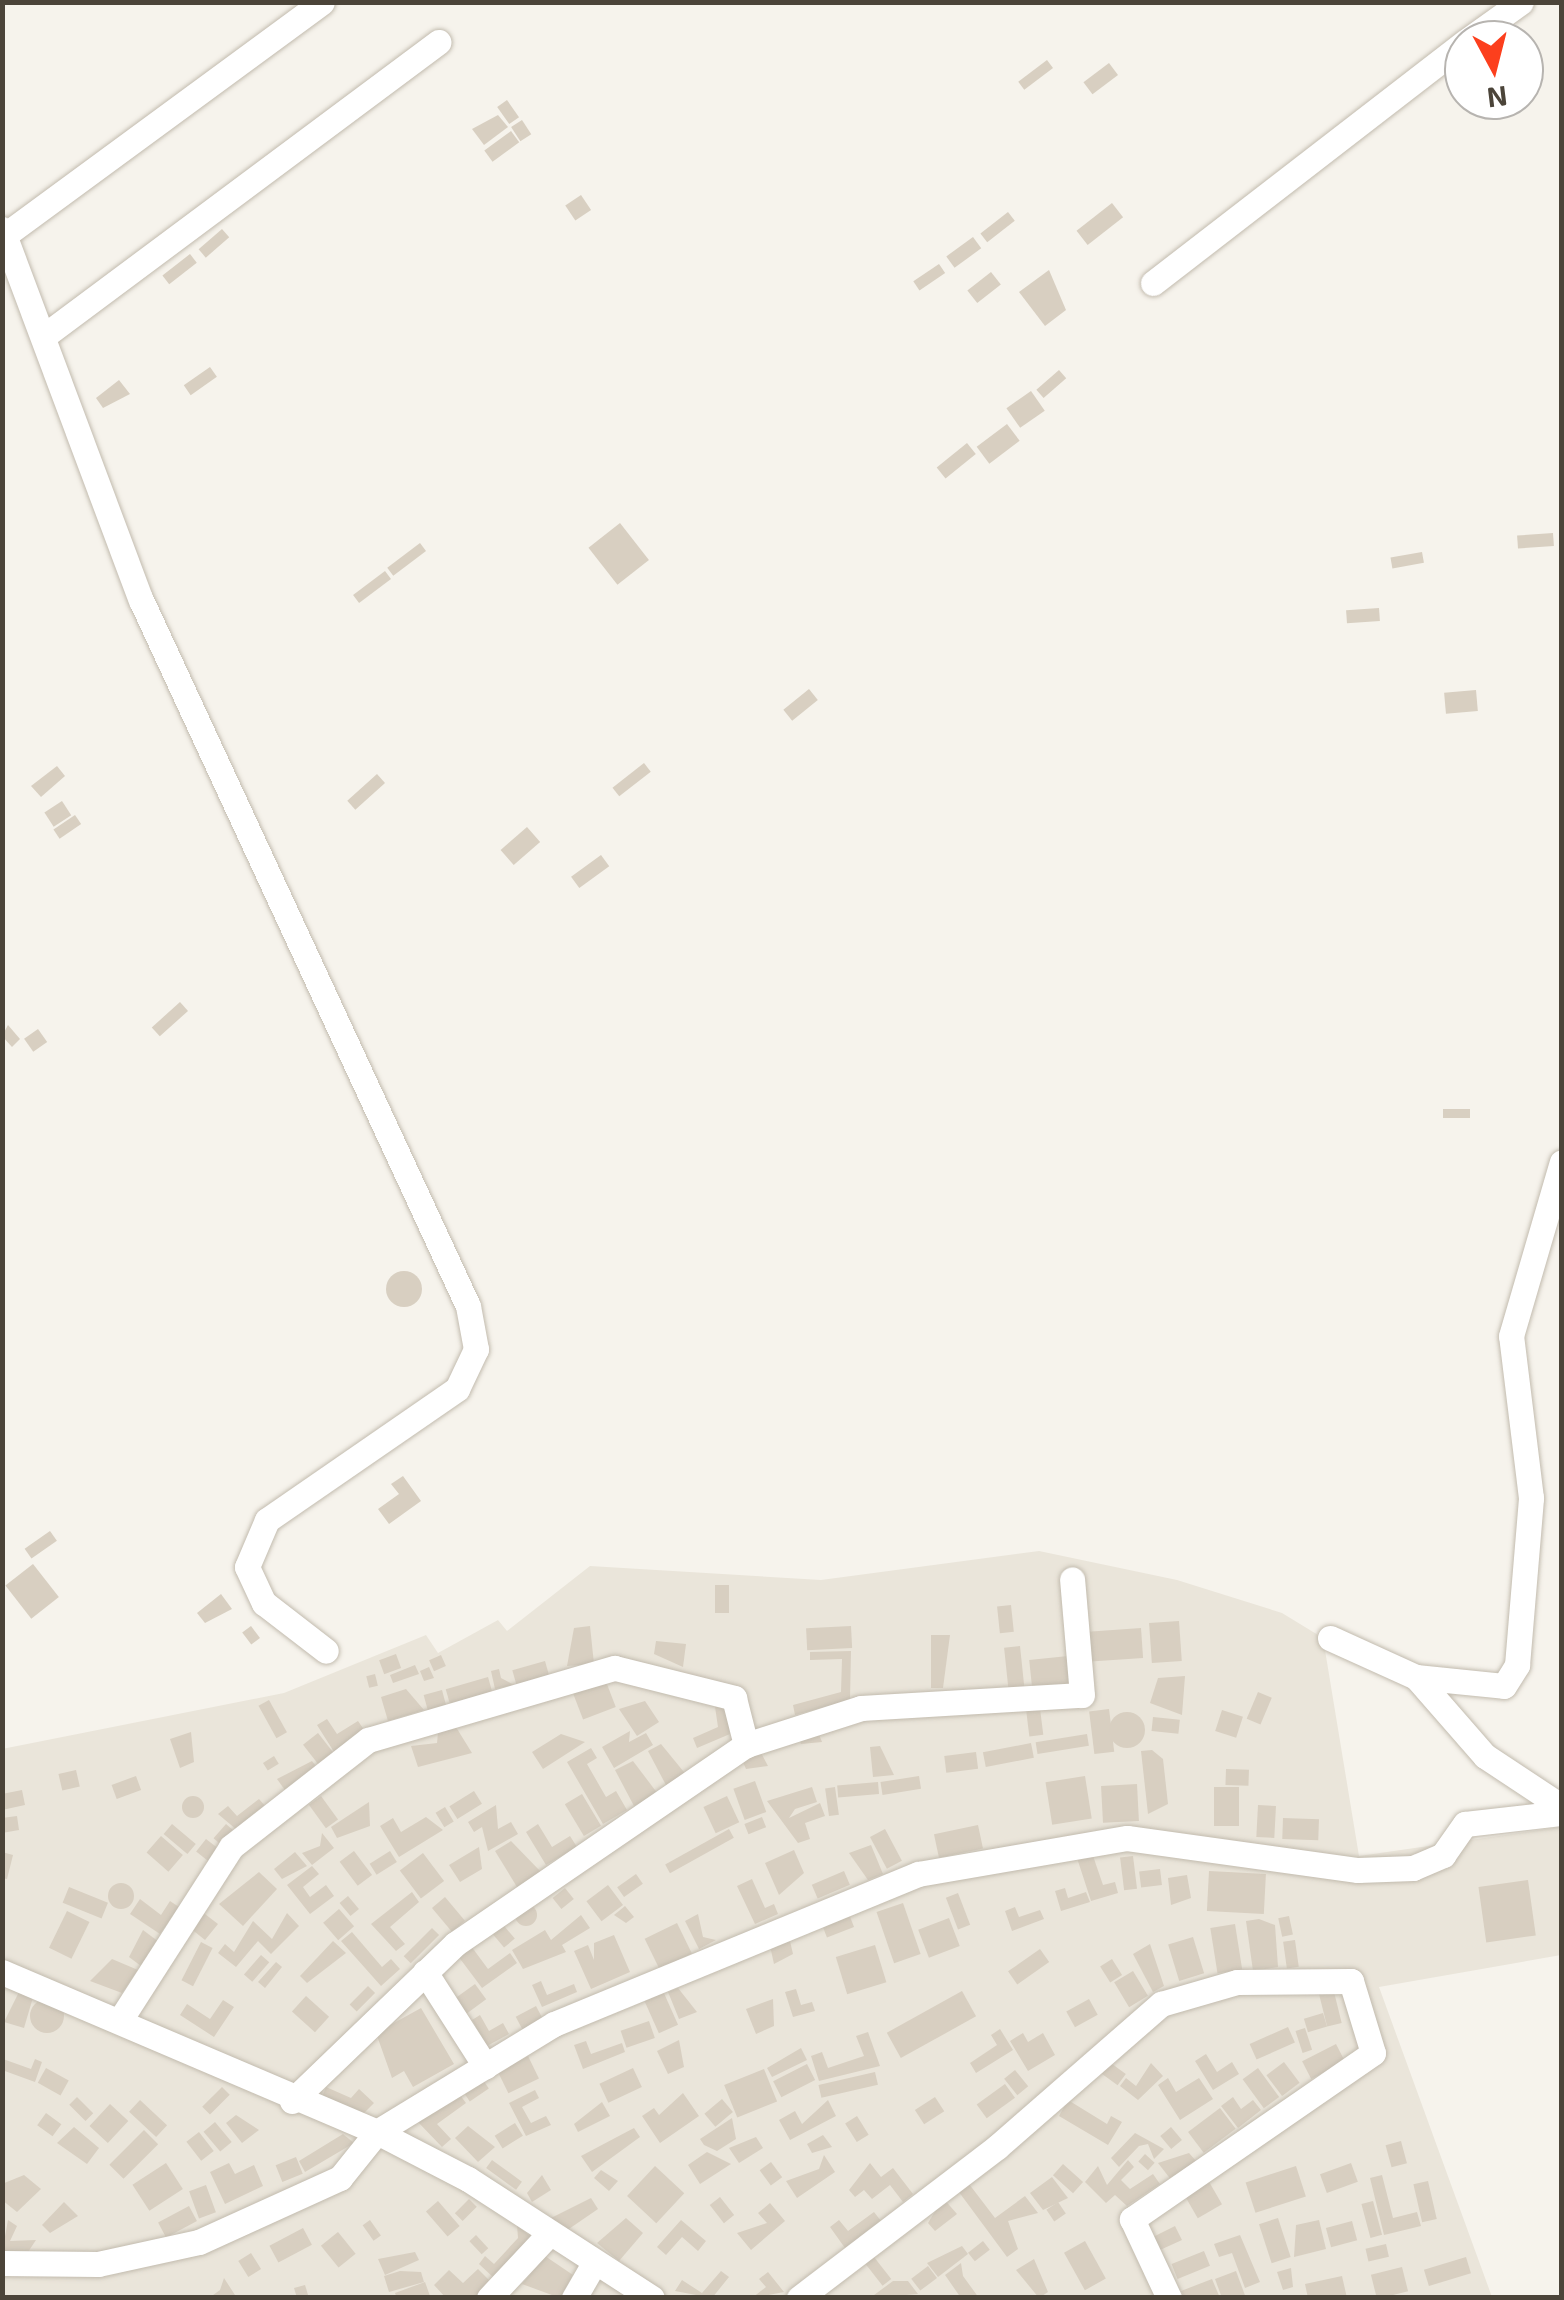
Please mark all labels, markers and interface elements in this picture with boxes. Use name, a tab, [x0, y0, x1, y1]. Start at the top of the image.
north arrow	[1444, 20, 1544, 120]
text: N	[1485, 80, 1510, 116]

